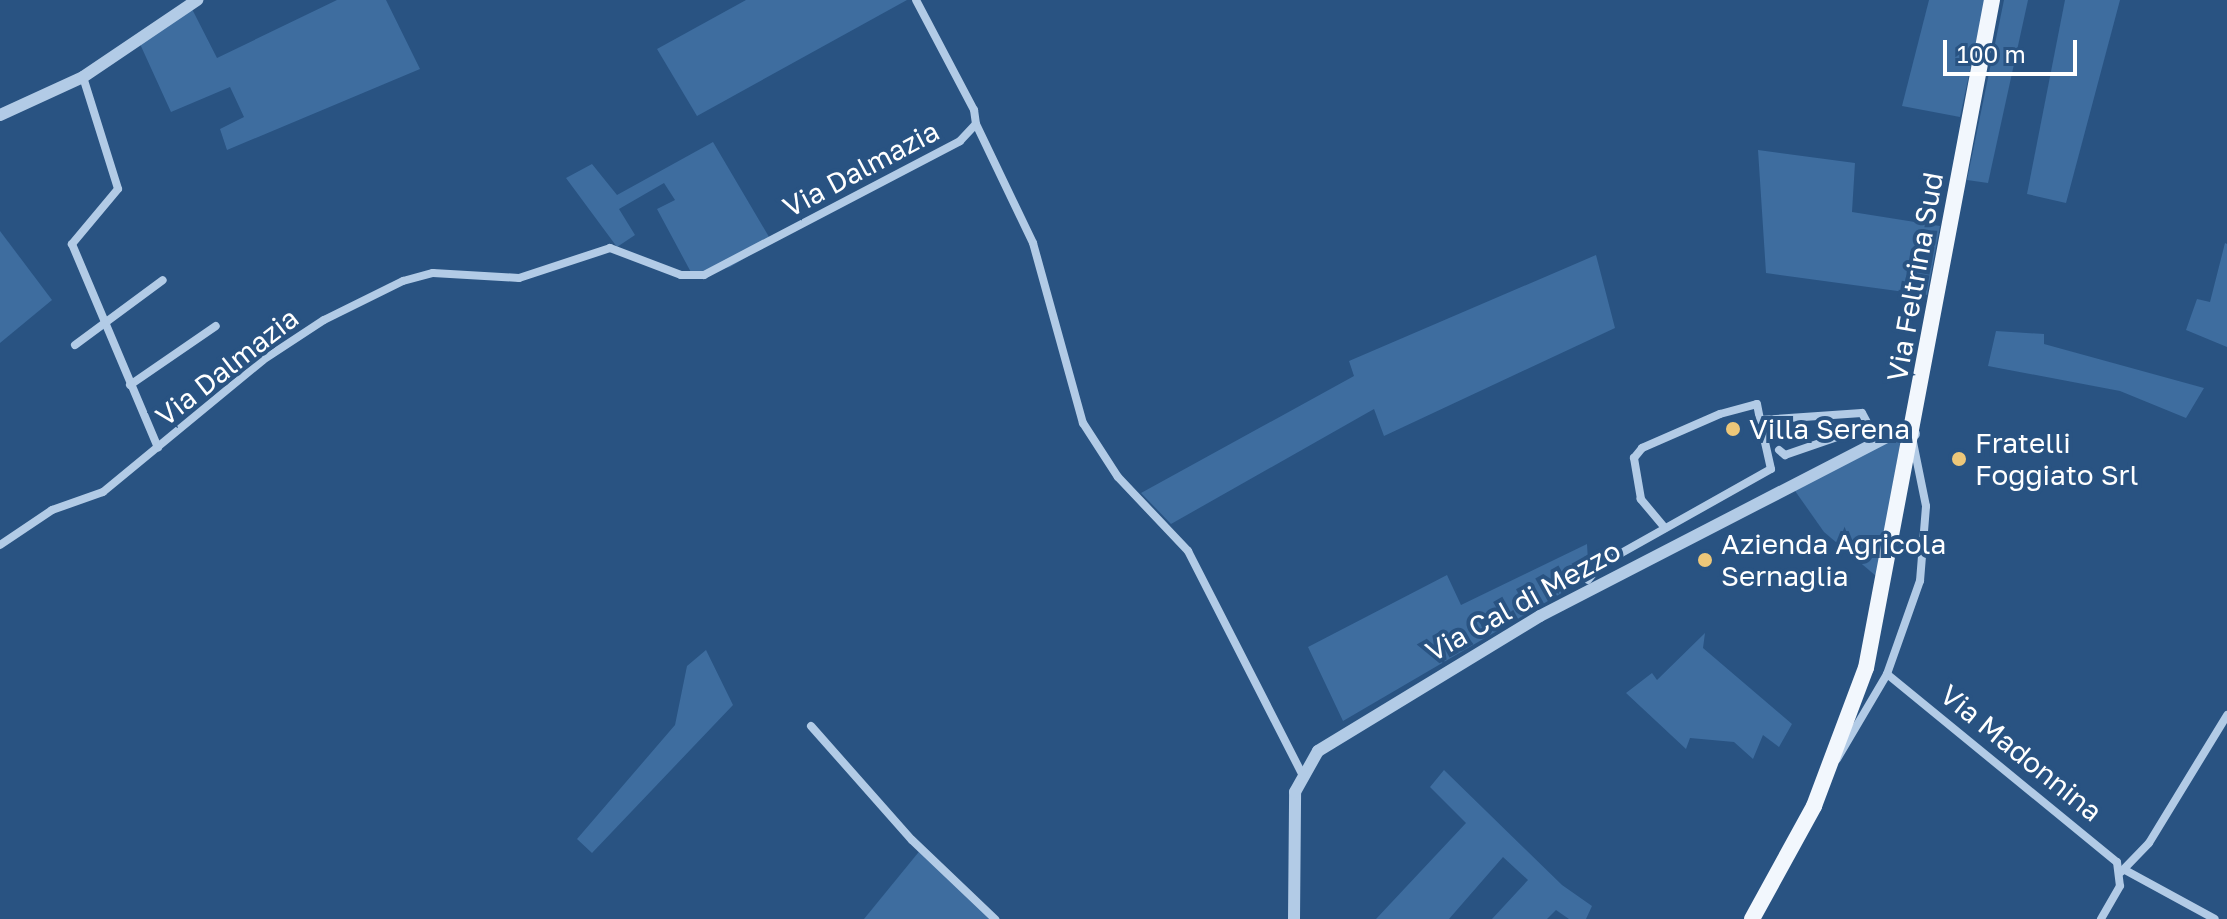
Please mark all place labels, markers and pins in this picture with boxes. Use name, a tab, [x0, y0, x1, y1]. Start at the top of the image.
place label: Villa Serena	[1749, 412, 1910, 446]
marker: Villa Serena	[1724, 420, 1742, 438]
place label: Fratelli Foggiato Srl	[1975, 426, 2138, 492]
marker: Fratelli Foggiato Srl	[1950, 450, 1968, 468]
place label: Azienda Agricola Sernaglia	[1721, 527, 1946, 593]
marker: Azienda Agricola Sernaglia	[1696, 551, 1714, 569]

